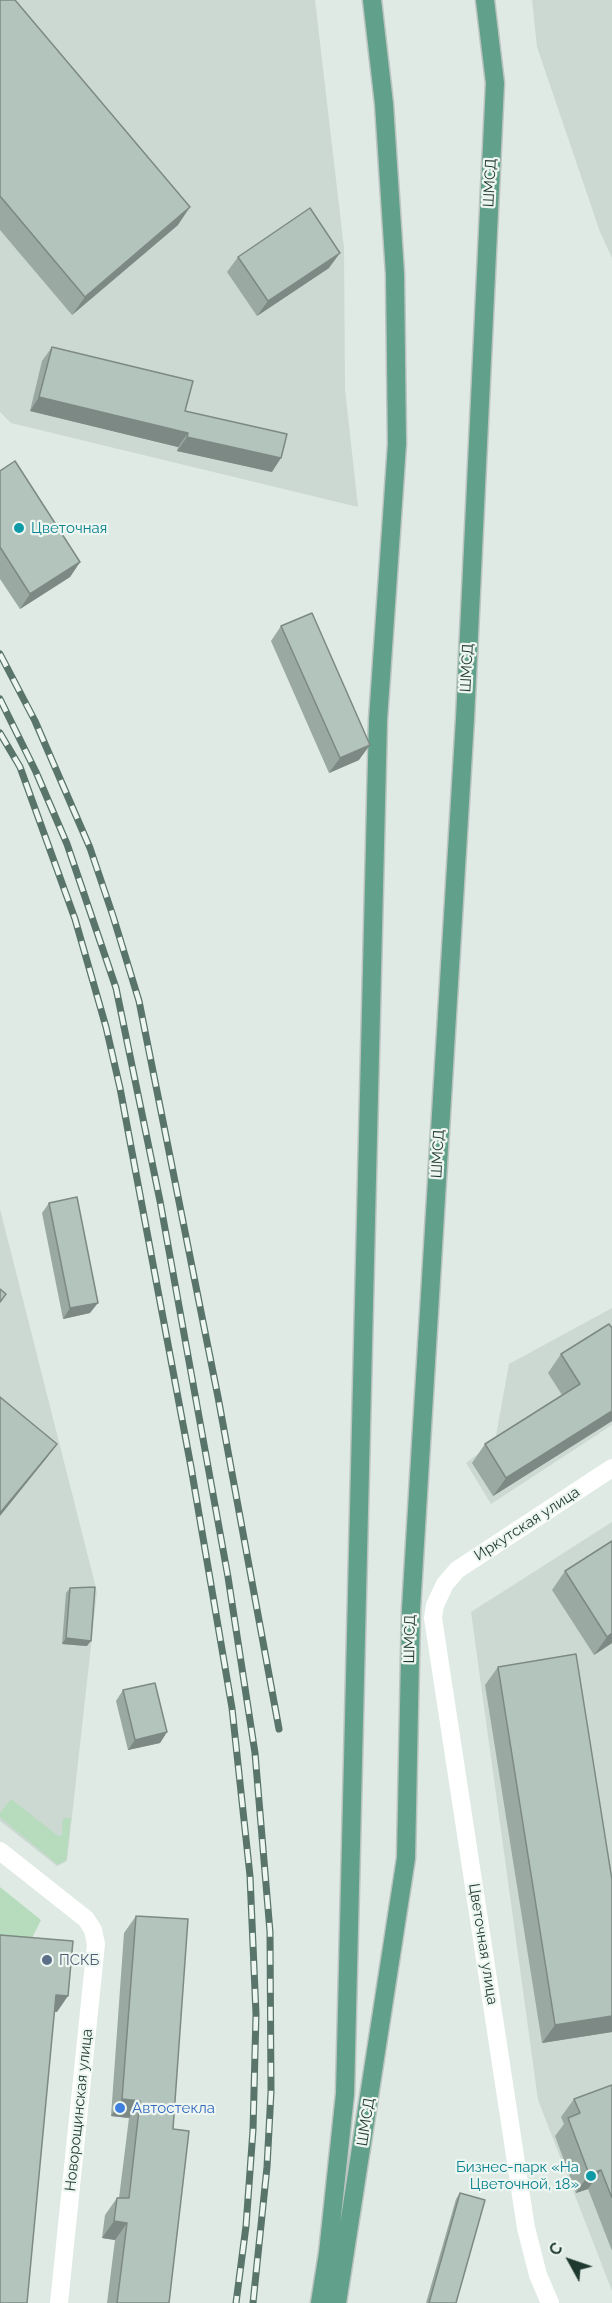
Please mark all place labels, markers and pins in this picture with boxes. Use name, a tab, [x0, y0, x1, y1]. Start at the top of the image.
place label: Цветочная	[31, 519, 107, 537]
marker: Цветочная	[12, 521, 26, 535]
place label: ПСКБ	[59, 1951, 99, 1969]
marker: ПСКБ	[40, 1953, 54, 1967]
place label: Автостекла	[132, 2099, 215, 2117]
marker: Автостекла	[113, 2101, 127, 2115]
place label: Бизнес-парк «На Цветочной, 18»	[456, 2158, 579, 2193]
marker: Бизнес-парк «На Цветочной, 18»	[584, 2169, 598, 2183]

